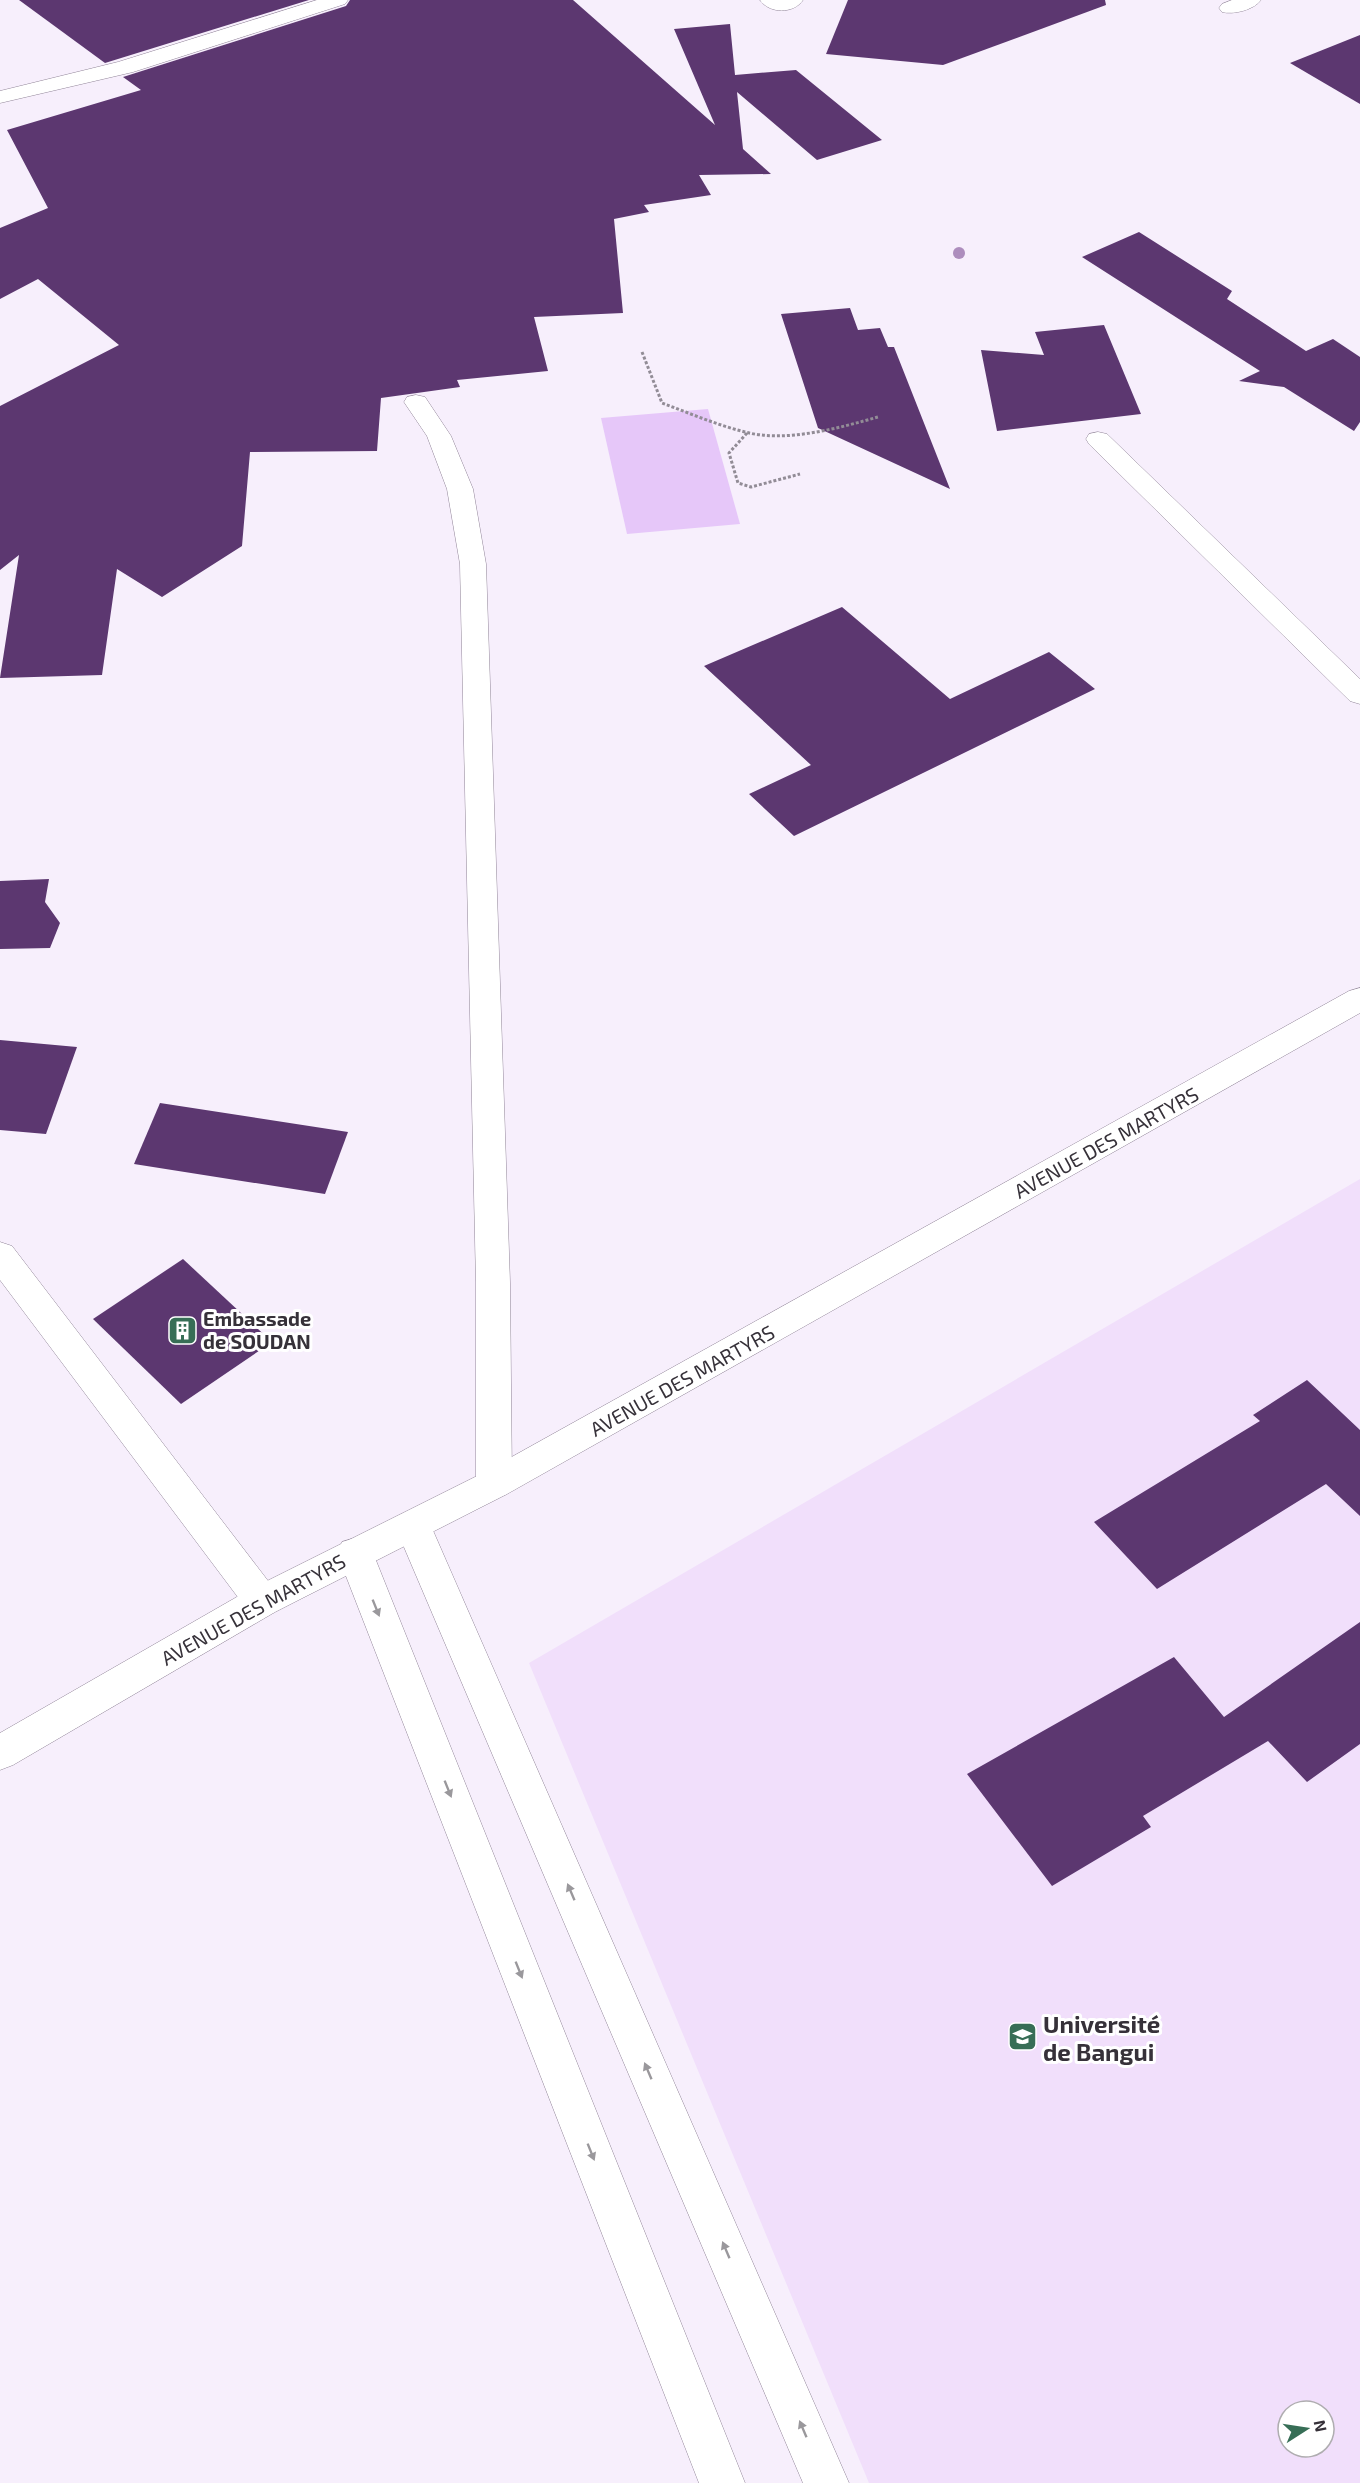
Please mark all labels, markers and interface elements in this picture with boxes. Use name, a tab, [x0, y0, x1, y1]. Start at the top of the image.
street label: AVENUE DES MARTYRS	[1010, 1081, 1202, 1203]
place label: Embassade de SOUDAN	[203, 1306, 311, 1353]
building icon: Embassade de SOUDAN	[166, 1314, 198, 1346]
street label: AVENUE DES MARTYRS	[586, 1319, 778, 1441]
street label: AVENUE DES MARTYRS	[157, 1548, 349, 1670]
one-way arrow	[371, 1599, 381, 1617]
one-way arrow	[444, 1780, 453, 1798]
one-way arrow	[566, 1883, 575, 1901]
one-way arrow	[515, 1962, 525, 1980]
place label: Université de Bangui	[1043, 2009, 1160, 2066]
school or university icon: Université de Bangui	[1006, 2021, 1038, 2053]
one-way arrow	[643, 2062, 653, 2080]
one-way arrow	[586, 2143, 596, 2161]
one-way arrow	[721, 2242, 730, 2259]
north arrow	[1276, 2399, 1336, 2459]
text: N	[1311, 2418, 1332, 2433]
one-way arrow	[798, 2420, 808, 2438]

